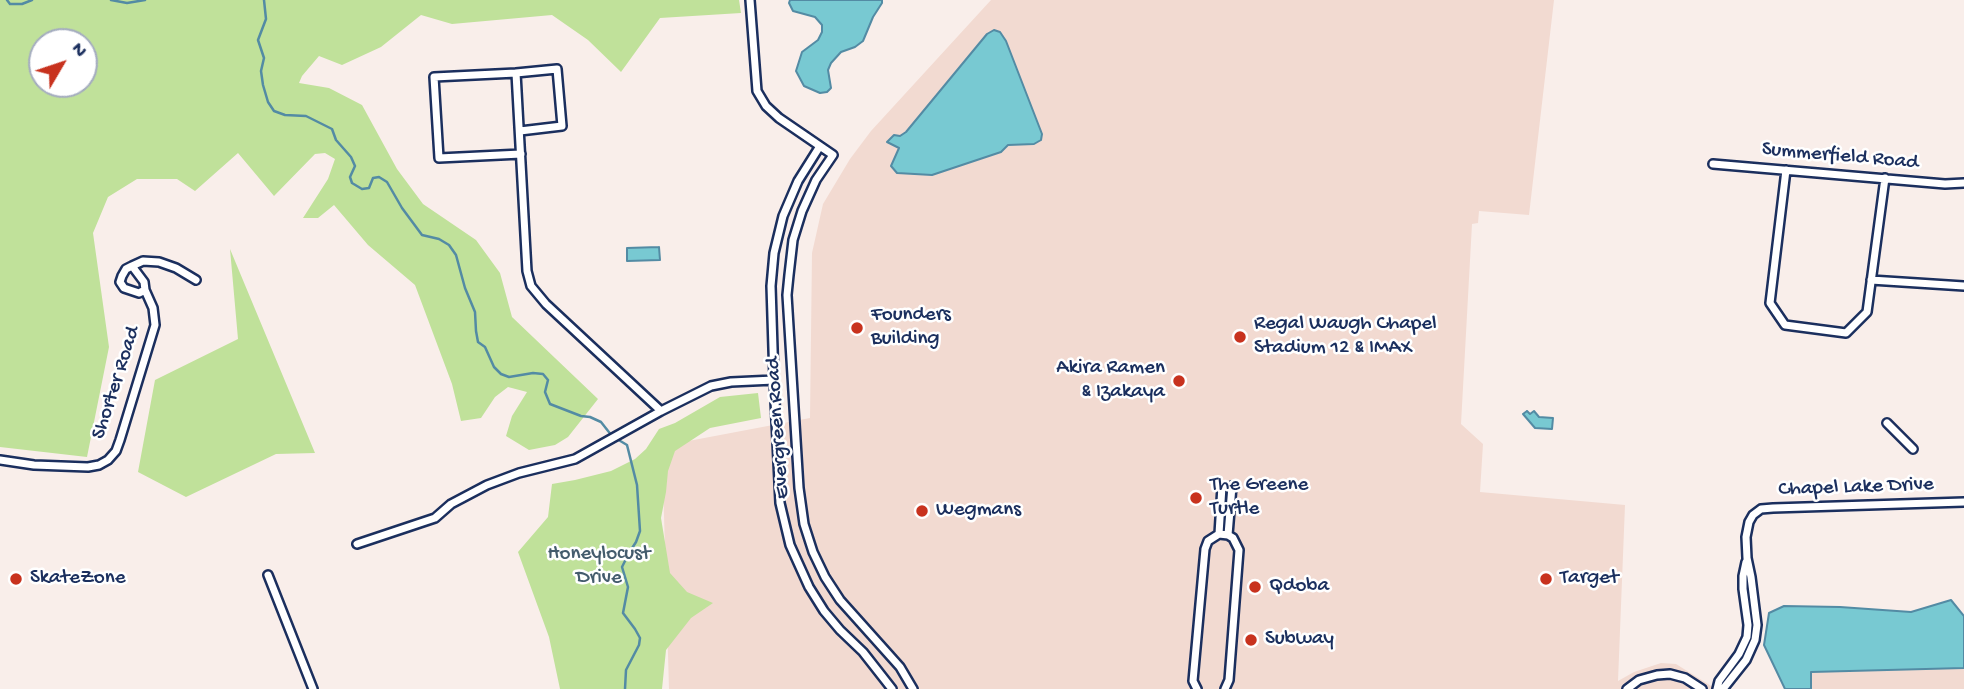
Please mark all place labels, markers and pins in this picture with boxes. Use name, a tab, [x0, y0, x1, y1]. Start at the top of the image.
place label: Founders Building	[871, 303, 951, 353]
place label: Regal Waugh Chapel Stadium 12 & IMAX	[1254, 312, 1437, 362]
marker: Founders Building	[849, 320, 865, 336]
marker: Regal Waugh Chapel Stadium 12 & IMAX	[1232, 329, 1248, 345]
place label: Akira Ramen & Izakaya	[1056, 356, 1165, 406]
marker: Akira Ramen & Izakaya	[1171, 373, 1187, 389]
place label: The Greene Turtle	[1210, 473, 1308, 523]
marker: The Greene Turtle	[1188, 490, 1204, 506]
place label: Wegmans	[936, 498, 1021, 524]
marker: Wegmans	[914, 503, 930, 519]
place label: SkateZone	[30, 566, 125, 592]
place label: Target	[1560, 566, 1619, 592]
marker: SkateZone	[8, 571, 24, 587]
marker: Target	[1538, 571, 1554, 587]
place label: Qdoba	[1269, 574, 1329, 600]
marker: Qdoba	[1247, 579, 1263, 595]
place label: Subway	[1265, 627, 1334, 653]
marker: Subway	[1243, 632, 1259, 648]

